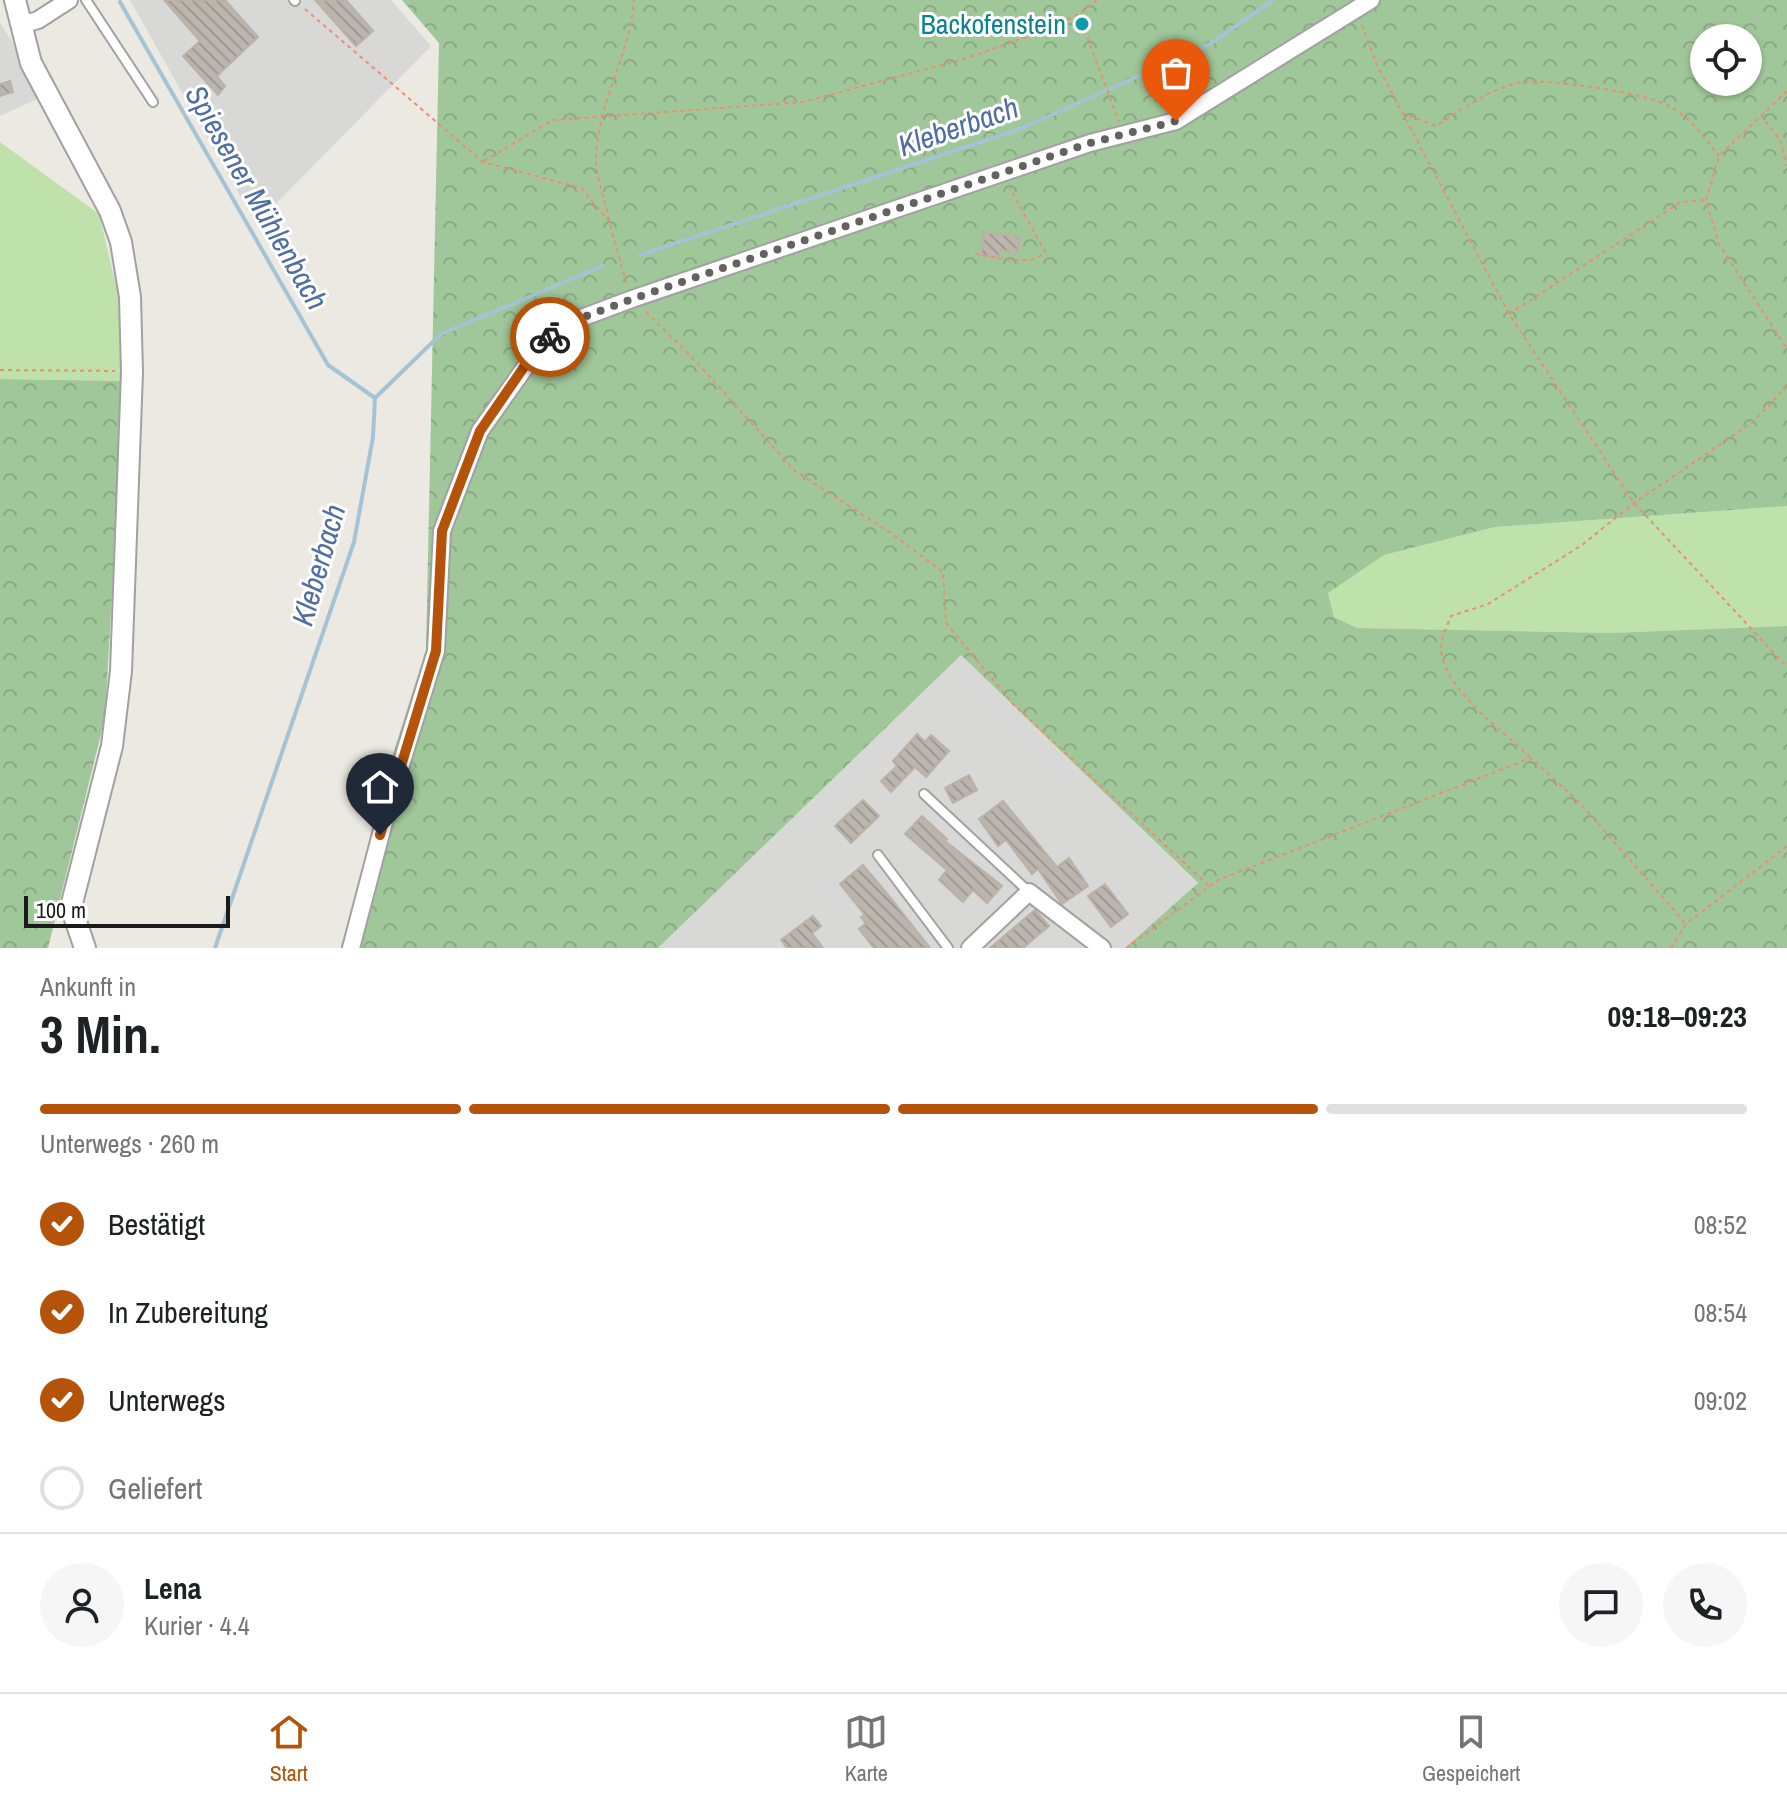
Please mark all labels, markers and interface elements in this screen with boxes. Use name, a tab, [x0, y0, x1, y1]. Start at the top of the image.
place label: Backofenstein	[920, 5, 1066, 43]
marker: Backofenstein	[1073, 15, 1091, 33]
map controls	[1690, 24, 1762, 96]
button: locate	[1690, 24, 1762, 96]
pin	[1142, 39, 1210, 121]
icon: bag	[1154, 51, 1198, 95]
water label: Spiesener Mühlenbach	[176, 77, 338, 317]
water label: Kleberbach	[893, 87, 1023, 165]
courier	[510, 297, 590, 377]
icon: bike	[528, 315, 572, 359]
water label: Kleberbach	[282, 500, 354, 630]
pin	[346, 753, 414, 835]
icon: home	[358, 765, 402, 809]
scale bar	[24, 892, 230, 928]
text: 100 m	[36, 895, 86, 925]
text: Ankunft in	[40, 969, 136, 1004]
text: 09:18–09:23	[1608, 996, 1747, 1036]
text: 3 Min.	[40, 999, 161, 1069]
text: Unterwegs · 260 m	[40, 1126, 219, 1161]
icon: check	[40, 1202, 84, 1246]
text: Bestätigt	[108, 1204, 205, 1244]
text: 08:52	[1694, 1207, 1747, 1242]
icon: check	[40, 1290, 84, 1334]
text: In Zubereitung	[108, 1292, 268, 1332]
text: 08:54	[1694, 1295, 1747, 1330]
icon: check	[40, 1378, 84, 1422]
text: Unterwegs	[108, 1380, 226, 1420]
text: 09:02	[1694, 1383, 1747, 1418]
text: Geliefert	[108, 1468, 202, 1508]
button: person	[40, 1563, 124, 1647]
button: chat	[1559, 1563, 1643, 1647]
button: phone	[1663, 1563, 1747, 1647]
text: Lena	[144, 1568, 201, 1608]
text: Kurier · 4.4	[144, 1608, 249, 1643]
tab: Start	[267, 1710, 311, 1788]
tab: Karte	[844, 1710, 888, 1788]
tab: Gespeichert	[1422, 1710, 1520, 1788]

